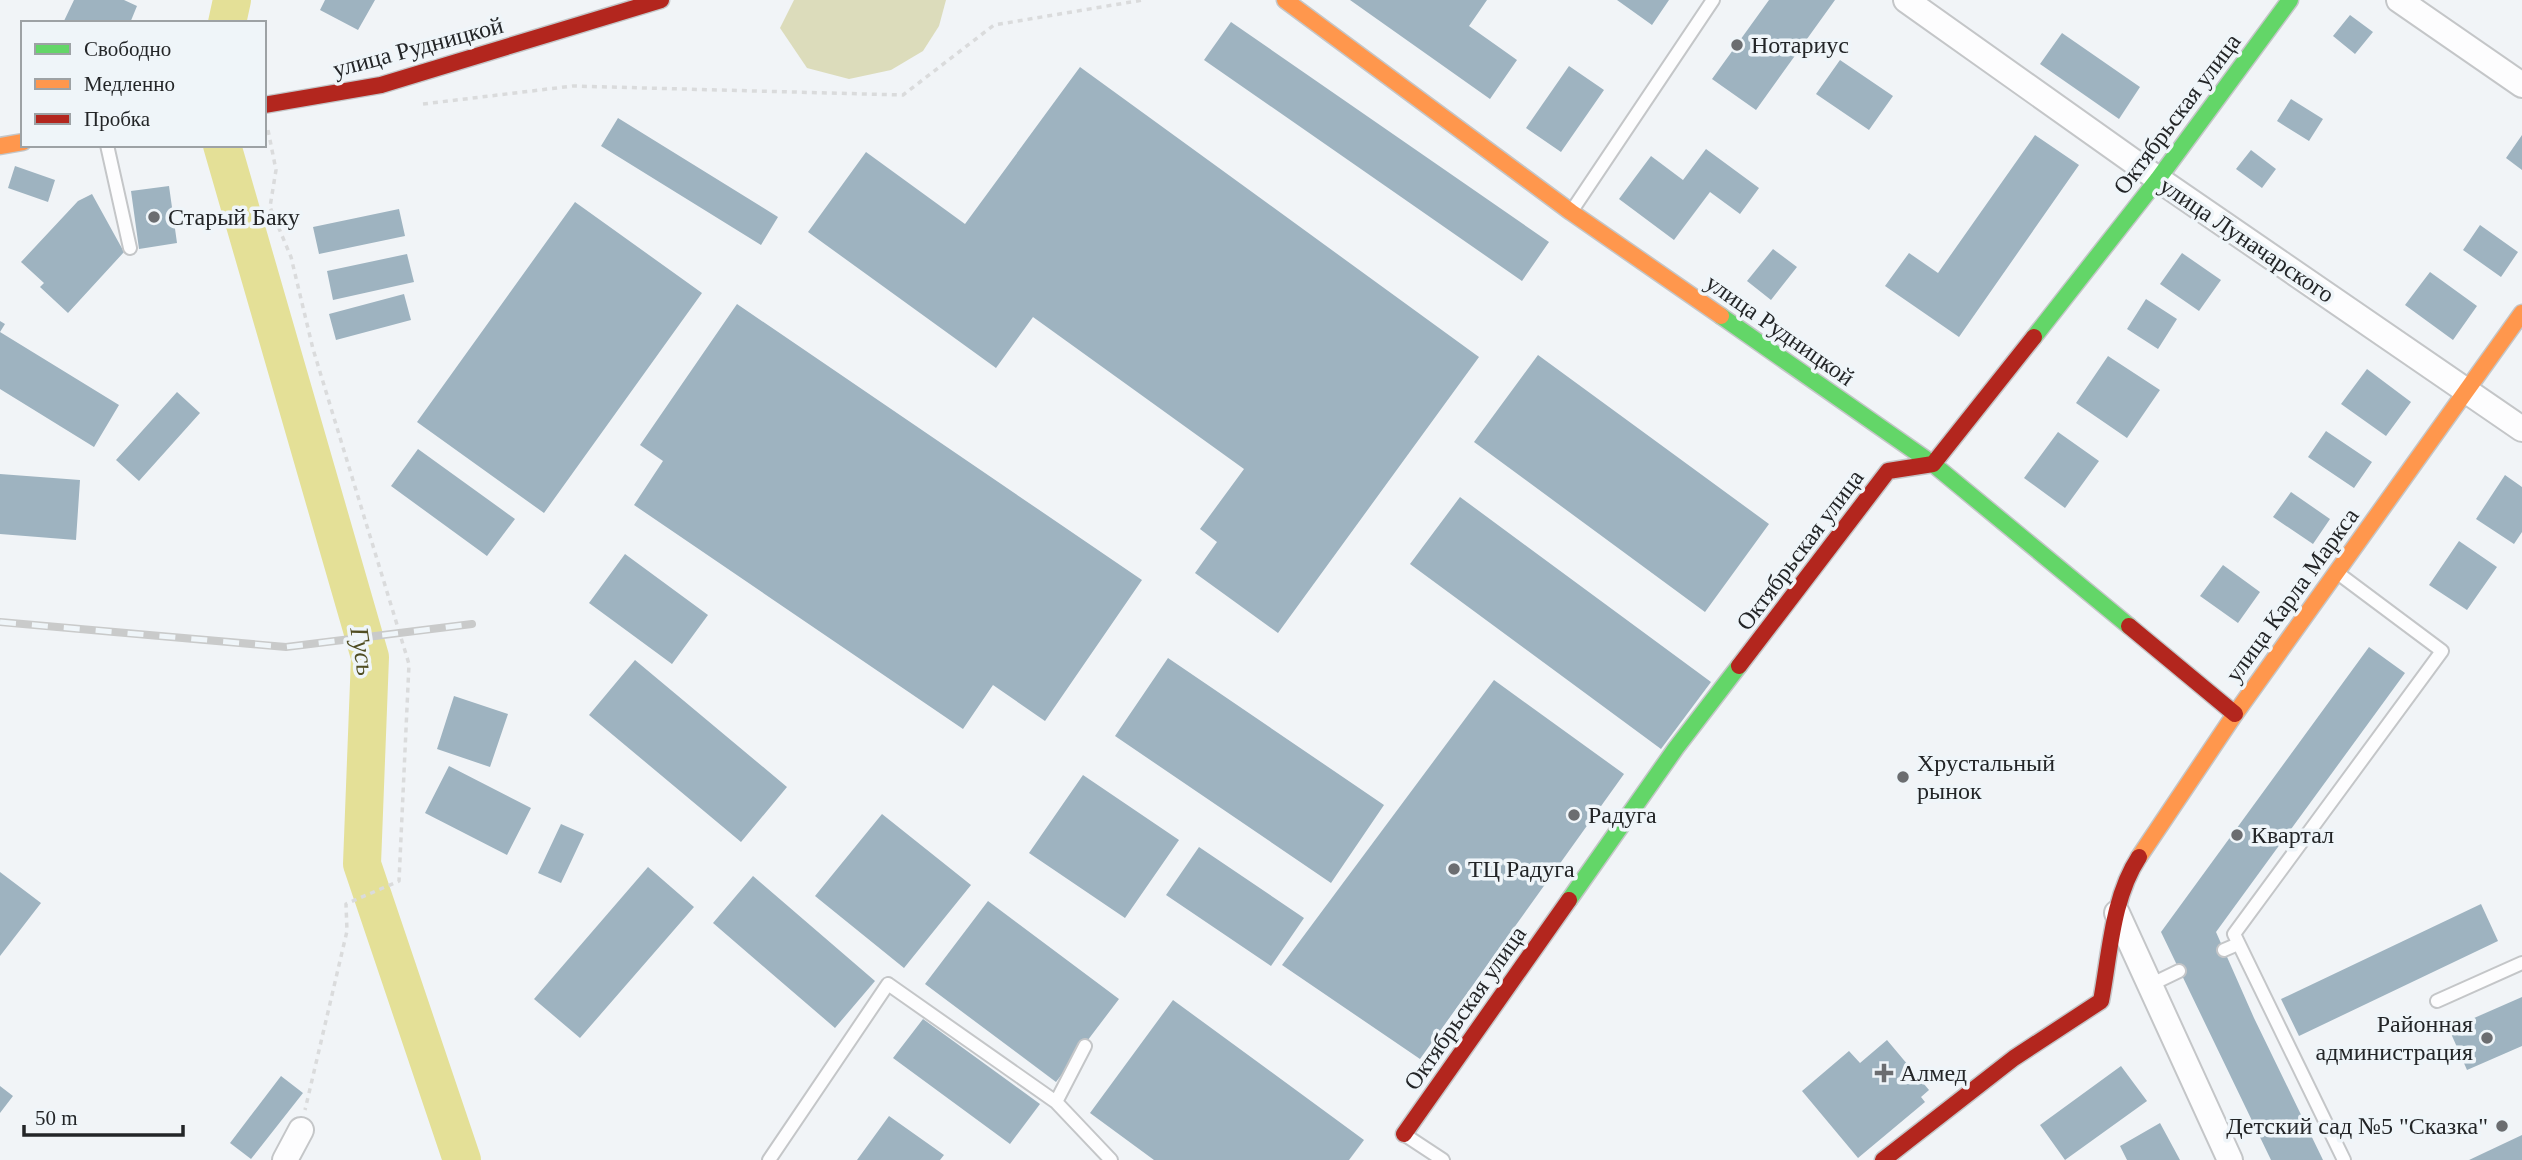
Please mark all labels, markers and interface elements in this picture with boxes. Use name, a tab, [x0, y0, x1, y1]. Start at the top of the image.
street label: улица Рудницкой	[330, 12, 506, 82]
legend	[21, 21, 266, 147]
street label: Октябрьская улица	[2108, 28, 2246, 199]
place label: Нотариус	[1751, 32, 1849, 58]
text: Свободно	[84, 37, 171, 61]
marker: Нотариус	[1729, 37, 1745, 53]
text: Медленно	[84, 72, 175, 96]
text: Пробка	[84, 107, 151, 131]
street label: улица Луначарского	[2155, 172, 2339, 308]
place label: Старый Баку	[168, 204, 300, 230]
marker: Старый Баку	[146, 209, 162, 225]
street label: улица Рудницкой	[1701, 269, 1859, 391]
street label: Октябрьская улица	[1731, 464, 1869, 635]
street label: улица Карла Маркса	[2220, 503, 2364, 687]
water label: Гусь	[344, 624, 381, 678]
place label: Хрустальный рынок	[1917, 750, 2055, 804]
marker: Хрустальный рынок	[1895, 769, 1911, 785]
place label: Радуга	[1588, 802, 1657, 828]
marker: Радуга	[1566, 807, 1582, 823]
place label: Квартал	[2251, 822, 2334, 848]
marker: Квартал	[2229, 827, 2245, 843]
place label: ТЦ Радуга	[1468, 856, 1575, 882]
marker: ТЦ Радуга	[1446, 861, 1462, 877]
street label: Октябрьская улица	[1399, 921, 1531, 1095]
place label: Районная администрация	[2316, 1011, 2473, 1065]
marker: Районная администрация	[2479, 1030, 2495, 1046]
place label: Алмед	[1900, 1060, 1967, 1086]
marker: Алмед	[1874, 1063, 1894, 1083]
scale bar	[24, 1094, 184, 1138]
text: 50 m	[35, 1106, 78, 1130]
place label: Детский сад №5 "Сказка"	[2226, 1113, 2488, 1139]
marker: Детский сад №5 "Сказка"	[2494, 1118, 2510, 1134]

